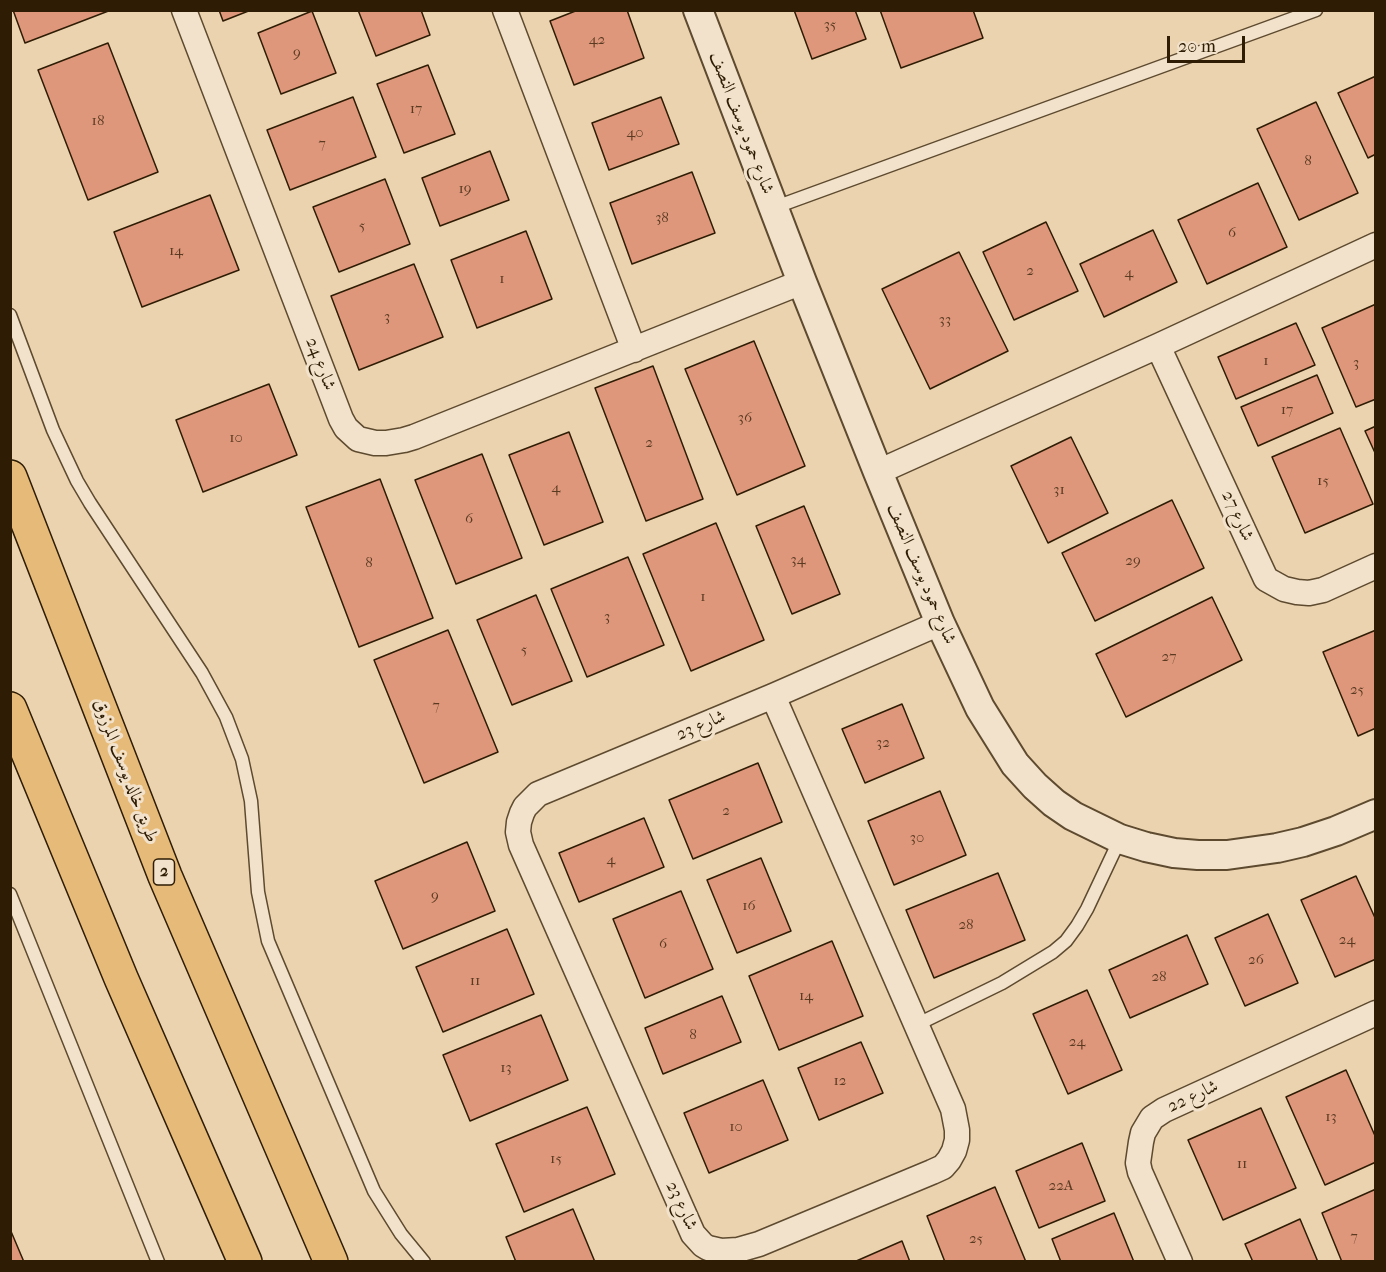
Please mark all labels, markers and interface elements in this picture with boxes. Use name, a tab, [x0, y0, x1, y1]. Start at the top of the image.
house number: 35	[824, 16, 836, 34]
scale bar	[1170, 24, 1248, 62]
house number: 42	[589, 31, 605, 49]
text: 20 m	[1178, 36, 1216, 57]
house number: 9	[293, 44, 301, 62]
street label: شارع حمود يوسف النصف	[704, 49, 778, 197]
house number: 17	[410, 100, 422, 118]
house number: 18	[92, 112, 104, 130]
house number: 40	[626, 124, 644, 142]
house number: 7	[318, 135, 326, 153]
house number: 8	[1304, 152, 1312, 170]
house number: 19	[458, 180, 472, 198]
house number: 38	[655, 209, 669, 227]
house number: 5	[359, 217, 365, 235]
house number: 6	[1228, 224, 1236, 242]
house number: 14	[169, 242, 183, 260]
house number: 2	[1026, 262, 1034, 280]
house number: 4	[1125, 264, 1133, 282]
house number: 1	[499, 270, 505, 288]
house number: 3	[384, 308, 390, 326]
house number: 33	[939, 311, 951, 329]
street label: شارع 24	[300, 334, 340, 394]
house number: 1	[1263, 352, 1269, 370]
house number: 3	[1353, 354, 1359, 372]
house number: 17	[1281, 401, 1293, 419]
house number: 36	[738, 409, 752, 427]
house number: 10	[229, 429, 243, 447]
house number: 2	[645, 434, 653, 452]
house number: 15	[1317, 472, 1329, 490]
house number: 4	[552, 479, 560, 497]
house number: 31	[1053, 481, 1065, 499]
street label: شارع 27	[1216, 487, 1258, 545]
street label: شارع حمود يوسف النصف	[882, 500, 960, 648]
house number: 6	[465, 510, 473, 528]
house number: 34	[790, 551, 806, 569]
house number: 29	[1125, 552, 1141, 570]
house number: 8	[365, 554, 373, 572]
house number: 1	[700, 588, 706, 606]
house number: 3	[604, 608, 610, 626]
house number: 5	[521, 641, 527, 659]
house number: 27	[1162, 648, 1176, 666]
house number: 25	[1350, 681, 1364, 699]
street label: طريق خالد يوسف المرزوق	[88, 696, 162, 846]
house number: 7	[432, 697, 440, 715]
street label: شارع 23	[673, 706, 729, 746]
house number: 32	[876, 734, 890, 752]
house number: 2	[722, 802, 730, 820]
house number: 30	[910, 829, 924, 847]
house number: 4	[607, 851, 615, 869]
road number: 2	[154, 859, 174, 885]
house number: 9	[431, 887, 439, 905]
house number: 16	[742, 897, 756, 915]
house number: 28	[958, 916, 974, 934]
house number: 24	[1339, 931, 1355, 949]
house number: 6	[659, 935, 667, 953]
house number: 26	[1248, 951, 1264, 969]
house number: 28	[1151, 968, 1167, 986]
house number: 11	[470, 972, 480, 990]
house number: 14	[799, 987, 813, 1005]
house number: 8	[689, 1026, 697, 1044]
house number: 24	[1069, 1033, 1085, 1051]
house number: 13	[500, 1059, 512, 1077]
house number: 12	[833, 1072, 847, 1090]
street label: شارع 22	[1164, 1076, 1222, 1118]
house number: 13	[1325, 1108, 1337, 1126]
house number: 10	[729, 1118, 743, 1136]
house number: 15	[550, 1150, 562, 1168]
house number: 11	[1237, 1155, 1247, 1173]
house number: 22A	[1048, 1177, 1074, 1195]
street label: شارع 23	[660, 1178, 702, 1234]
house number: 7	[1350, 1228, 1358, 1246]
house number: 25	[969, 1230, 983, 1248]

